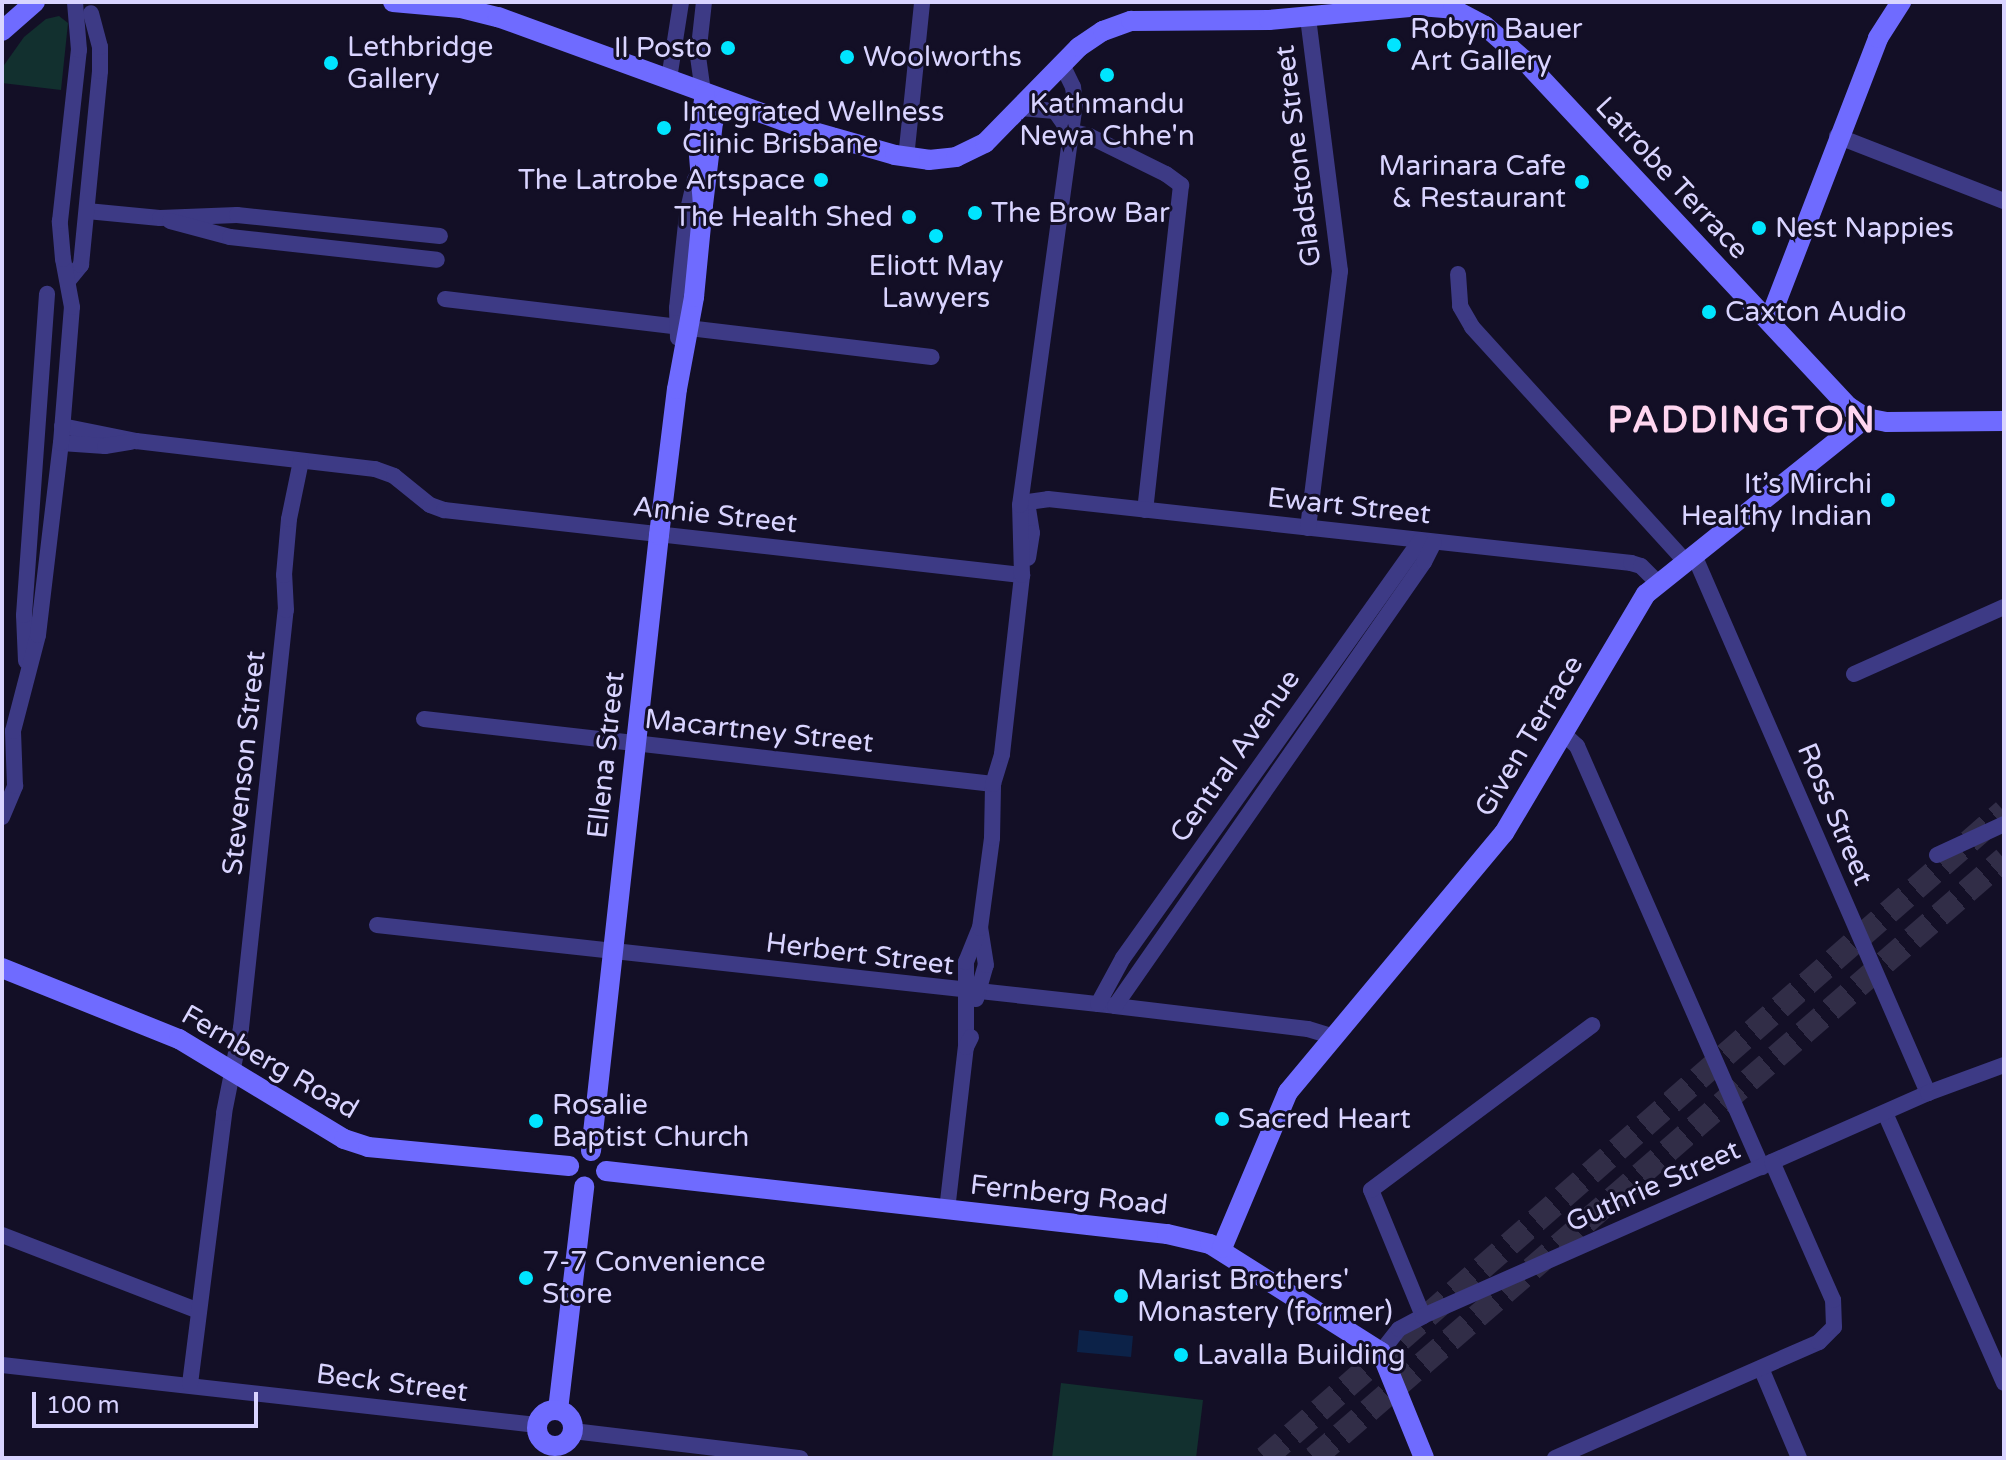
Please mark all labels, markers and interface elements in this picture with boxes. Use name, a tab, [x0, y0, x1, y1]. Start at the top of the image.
place label: Robyn Bauer Art Gallery	[1410, 12, 1582, 78]
place label: Lethbridge Gallery	[347, 30, 493, 96]
place label: Il Posto	[614, 31, 712, 65]
marker: Robyn Bauer Art Gallery	[1385, 36, 1403, 54]
marker: Il Posto	[719, 39, 737, 57]
place label: Woolworths	[863, 40, 1022, 74]
street label: Gladstone Street	[1268, 43, 1328, 269]
marker: Woolworths	[838, 48, 856, 66]
marker: Lethbridge Gallery	[322, 54, 340, 72]
marker: Kathmandu Newa Chhe'n	[1098, 66, 1116, 84]
place label: Kathmandu Newa Chhe'n	[1019, 87, 1195, 153]
street label: Latrobe Terrace	[1588, 90, 1756, 266]
place label: Integrated Wellness Clinic Brisbane	[682, 95, 944, 161]
marker: Integrated Wellness Clinic Brisbane	[653, 117, 675, 139]
place label: Marinara Cafe & Restaurant	[1378, 149, 1566, 215]
place label: The Latrobe Artspace	[518, 163, 805, 197]
marker: The Latrobe Artspace	[812, 171, 830, 189]
marker: Marinara Cafe & Restaurant	[1573, 173, 1591, 191]
place label: The Brow Bar	[991, 196, 1170, 230]
place label: The Health Shed	[674, 200, 893, 234]
marker: The Brow Bar	[966, 204, 984, 222]
marker: The Health Shed	[900, 208, 918, 226]
place label: Nest Nappies	[1775, 211, 1954, 245]
marker: Nest Nappies	[1750, 219, 1768, 237]
marker: Eliott May Lawyers	[927, 227, 945, 245]
place label: Eliott May Lawyers	[869, 249, 1003, 315]
place label: Caxton Audio	[1725, 295, 1906, 329]
marker: Caxton Audio	[1700, 303, 1718, 321]
district label: PADDINGTON	[1607, 399, 1877, 443]
place label: It’s Mirchi Healthy Indian	[1681, 467, 1872, 533]
street label: Ewart Street	[1266, 481, 1432, 531]
street label: Annie Street	[631, 490, 799, 540]
marker: It’s Mirchi Healthy Indian	[1879, 491, 1897, 509]
street label: Stevenson Street	[216, 649, 272, 877]
street label: Given Terrace	[1468, 649, 1590, 823]
street label: Central Avenue	[1163, 663, 1307, 849]
street label: Ellena Street	[581, 670, 631, 840]
street label: Macartney Street	[643, 702, 875, 760]
street label: Ross Street	[1790, 738, 1880, 890]
street label: Herbert Street	[764, 926, 956, 982]
street label: Fernberg Road	[176, 998, 364, 1126]
place label: Rosalie Baptist Church	[552, 1088, 749, 1154]
place label: Sacred Heart	[1238, 1102, 1411, 1136]
marker: Sacred Heart	[1213, 1110, 1231, 1128]
marker: Rosalie Baptist Church	[527, 1112, 545, 1130]
street label: Guthrie Street	[1561, 1133, 1745, 1239]
street label: Fernberg Road	[968, 1168, 1170, 1222]
place label: 7-7 Convenience Store	[542, 1245, 766, 1311]
place label: Marist Brothers' Monastery (former)	[1137, 1263, 1393, 1329]
marker: 7-7 Convenience Store	[517, 1269, 535, 1287]
marker: Marist Brothers' Monastery (former)	[1112, 1287, 1130, 1305]
place label: Lavalla Building	[1197, 1338, 1406, 1372]
marker: Lavalla Building	[1172, 1346, 1190, 1364]
street label: Beck Street	[314, 1357, 470, 1409]
scale bar	[36, 1376, 262, 1426]
text: 100 m	[46, 1391, 120, 1420]

